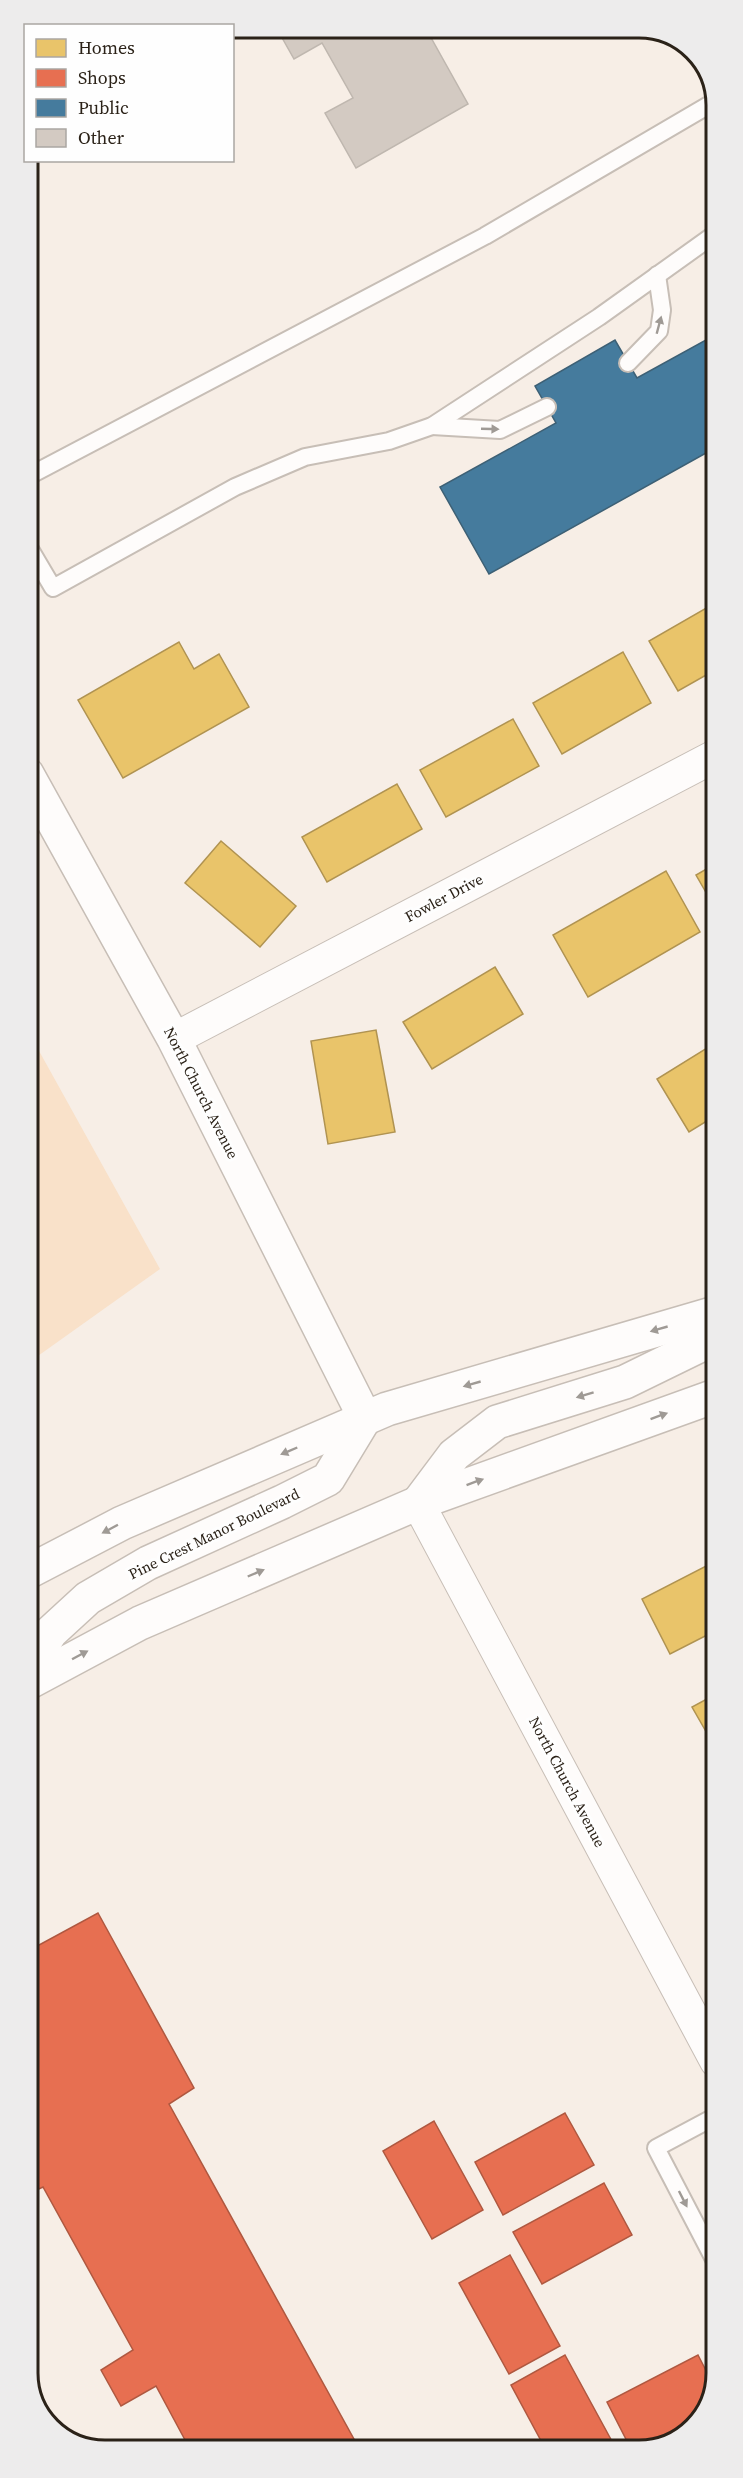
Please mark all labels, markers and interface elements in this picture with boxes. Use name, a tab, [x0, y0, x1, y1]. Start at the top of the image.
legend	[24, 24, 234, 162]
text: Homes	[78, 35, 135, 60]
text: Shops	[78, 65, 126, 90]
text: Public	[78, 95, 129, 120]
text: Other	[78, 125, 125, 150]
one-way arrow	[655, 315, 664, 333]
one-way arrow	[481, 425, 500, 434]
street label: Fowler Drive	[401, 868, 487, 927]
street label: North Church Avenue	[159, 1023, 244, 1163]
one-way arrow	[650, 1325, 668, 1334]
one-way arrow	[463, 1380, 481, 1389]
one-way arrow	[576, 1391, 594, 1400]
one-way arrow	[650, 1411, 668, 1421]
one-way arrow	[280, 1447, 298, 1456]
one-way arrow	[466, 1477, 484, 1487]
street label: Pine Crest Manor Boulevard	[125, 1483, 303, 1584]
one-way arrow	[102, 1524, 119, 1534]
one-way arrow	[248, 1568, 266, 1578]
one-way arrow	[71, 1650, 88, 1660]
street label: North Church Avenue	[524, 1713, 611, 1851]
one-way arrow	[678, 2191, 688, 2208]

